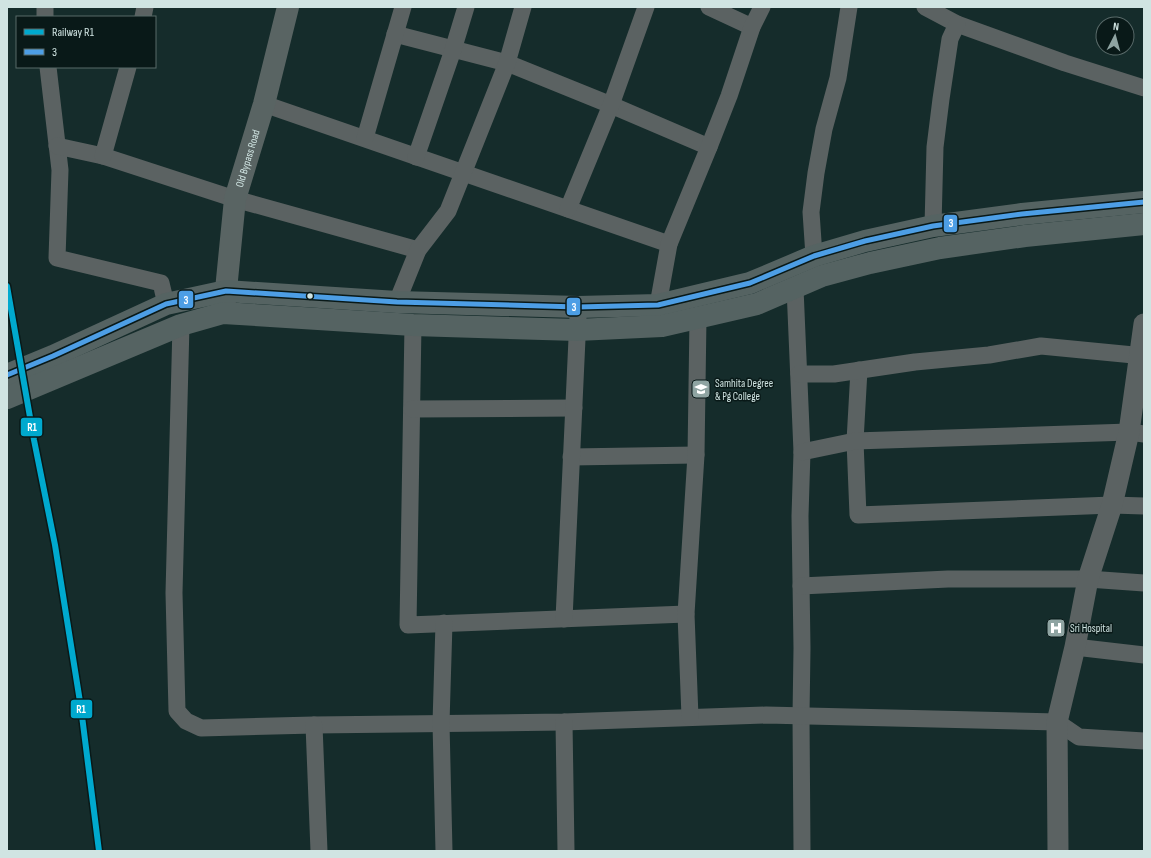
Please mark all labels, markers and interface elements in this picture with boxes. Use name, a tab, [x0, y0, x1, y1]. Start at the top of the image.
legend	[16, 16, 156, 68]
north arrow	[1095, 16, 1135, 56]
text: N	[1112, 20, 1120, 33]
text: Railway R1	[52, 25, 95, 40]
text: 3	[52, 45, 57, 60]
street label: Old Bypass Road	[232, 128, 262, 189]
line badge: 3	[943, 214, 958, 233]
text: 3	[949, 217, 954, 230]
line badge: 3	[178, 290, 194, 309]
unlabelled marker	[305, 291, 315, 301]
text: 3	[184, 294, 189, 307]
line badge: 3	[566, 297, 581, 316]
text: 3	[572, 301, 577, 314]
place label: Samhita Degree & Pg College	[715, 377, 773, 403]
school or university icon: Samhita Degree & Pg College	[690, 378, 712, 400]
line badge: R1	[20, 417, 43, 437]
text: R1	[27, 421, 38, 434]
hospital icon: Sri Hospital	[1045, 617, 1067, 639]
place label: Sri Hospital	[1070, 622, 1112, 635]
line badge: R1	[70, 699, 93, 719]
text: R1	[76, 703, 87, 716]

